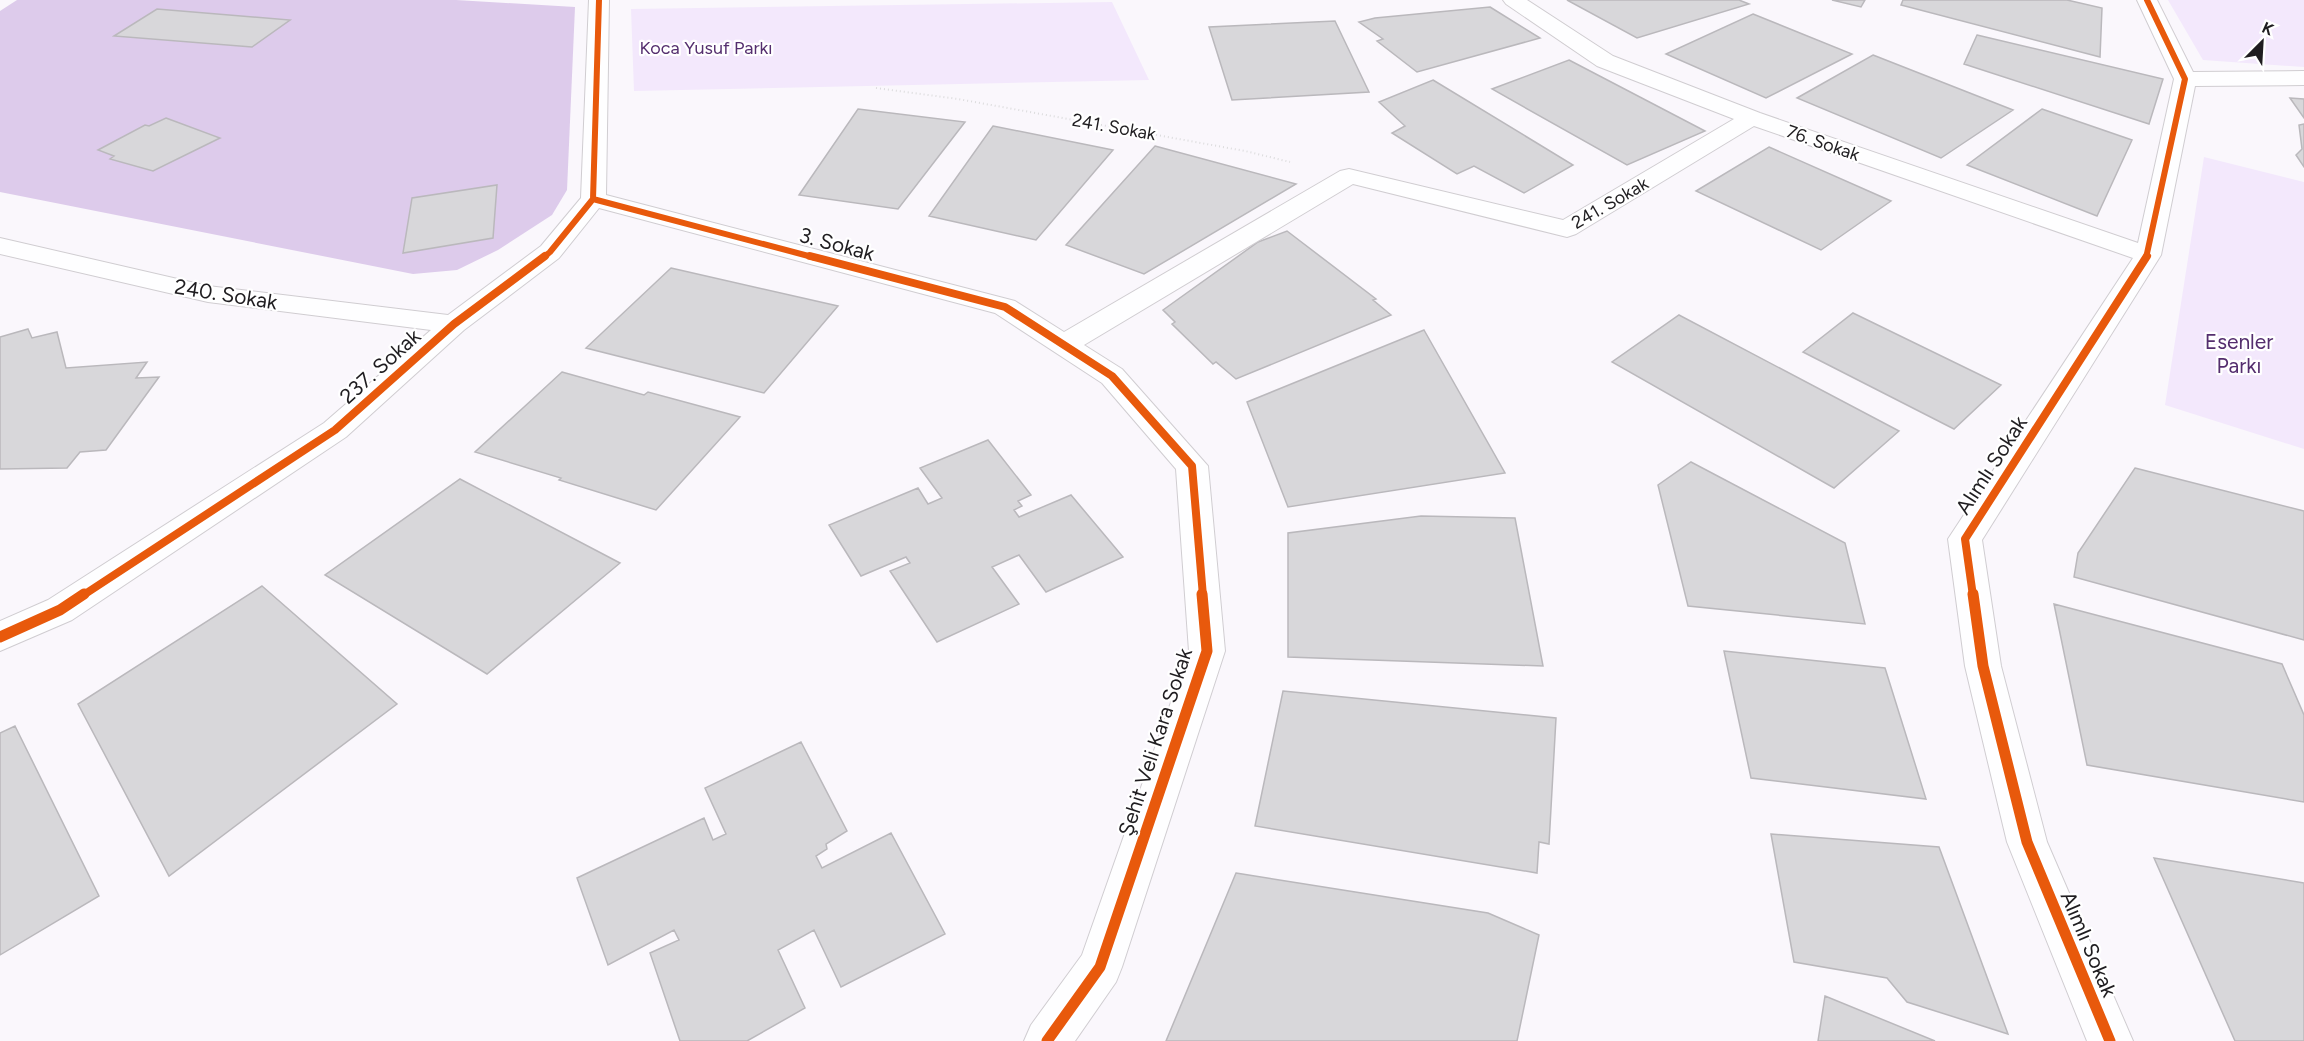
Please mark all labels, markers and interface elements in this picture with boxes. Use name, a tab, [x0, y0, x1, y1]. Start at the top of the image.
north arrow	[2232, 12, 2292, 72]
text: K	[2259, 18, 2277, 40]
park label: Koca Yusuf Parkı	[640, 37, 772, 59]
street label: 241. Sokak	[1070, 109, 1158, 145]
street label: 76. Sokak	[1783, 120, 1863, 166]
street label: 241. Sokak	[1568, 172, 1652, 234]
street label: 3. Sokak	[797, 222, 878, 266]
street label: 240. Sokak	[173, 274, 280, 315]
street label: 237. Sokak	[335, 323, 426, 409]
park label: Esenler Parkı	[2205, 329, 2273, 378]
street label: Alımlı Sokak	[1950, 410, 2032, 519]
street label: Şehit Veli Kara Sokak	[1113, 644, 1197, 839]
street label: Alımlı Sokak	[2056, 887, 2123, 1001]

